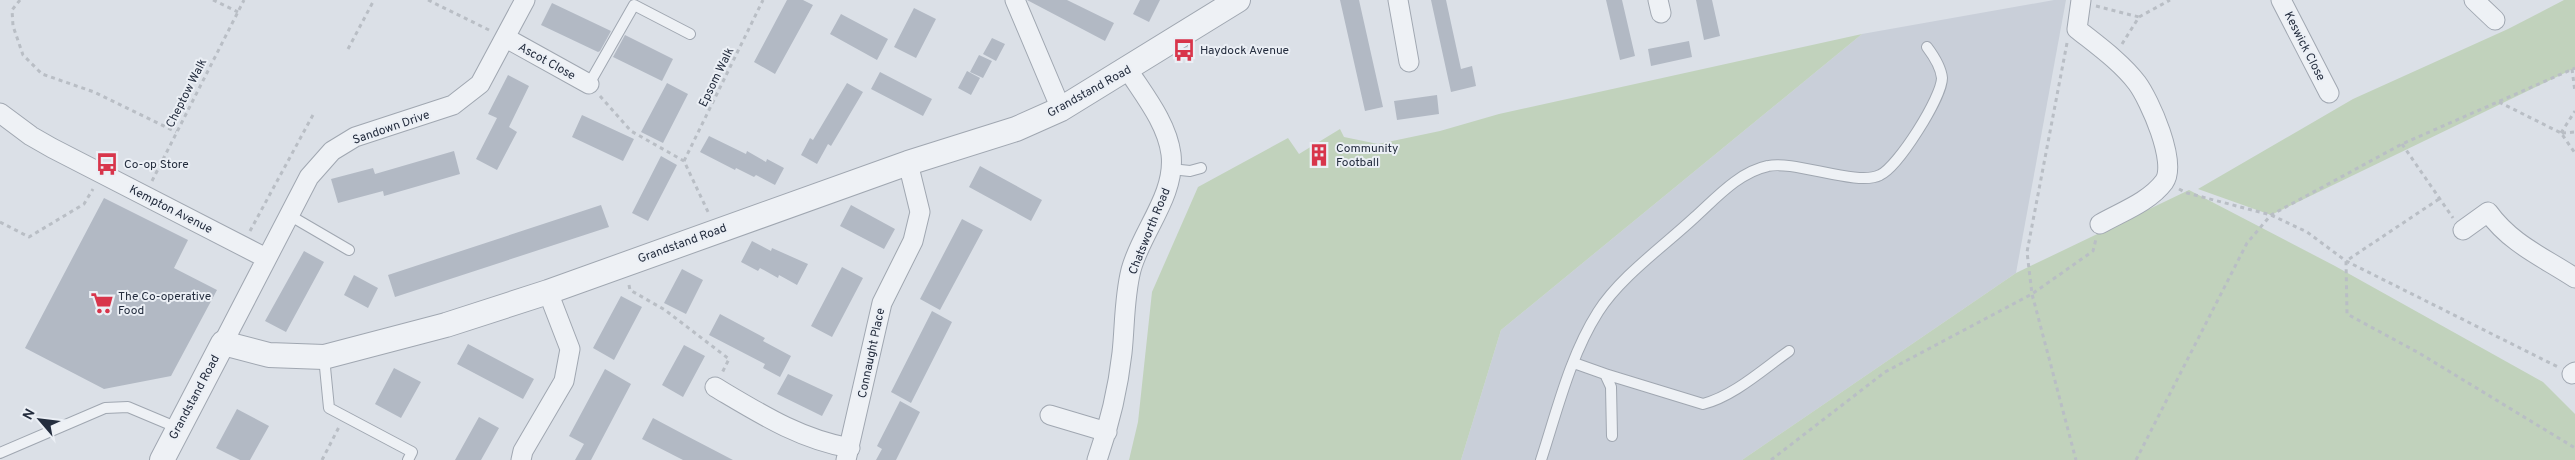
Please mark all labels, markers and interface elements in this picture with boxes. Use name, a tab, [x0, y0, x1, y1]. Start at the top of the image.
street label: Keswick Close	[2280, 9, 2328, 84]
bus stop icon: Haydock Avenue	[1171, 37, 1197, 63]
street label: Ascot Close	[515, 40, 578, 84]
place label: Haydock Avenue	[1200, 43, 1289, 59]
street label: Epsom Walk	[696, 45, 738, 110]
street label: Cheptow Walk	[163, 56, 211, 131]
street label: Grandstand Road	[1045, 62, 1134, 122]
street label: Sandown Drive	[351, 107, 432, 149]
place label: Community Football	[1336, 141, 1398, 171]
building icon: Community Football	[1306, 142, 1332, 168]
bus stop icon: Co-op Store	[94, 151, 120, 177]
place label: Co-op Store	[124, 157, 189, 173]
street label: Kempton Avenue	[126, 182, 215, 238]
street label: Chatsworth Road	[1125, 186, 1175, 277]
street label: Grandstand Road	[636, 220, 729, 267]
place label: The Co-operative Food	[118, 289, 211, 319]
supermarket icon: The Co-operative Food	[89, 290, 115, 316]
street label: Connaught Place	[855, 307, 889, 400]
street label: Grandstand Road	[166, 352, 224, 443]
north arrow	[15, 395, 65, 445]
text: N	[20, 406, 40, 423]

